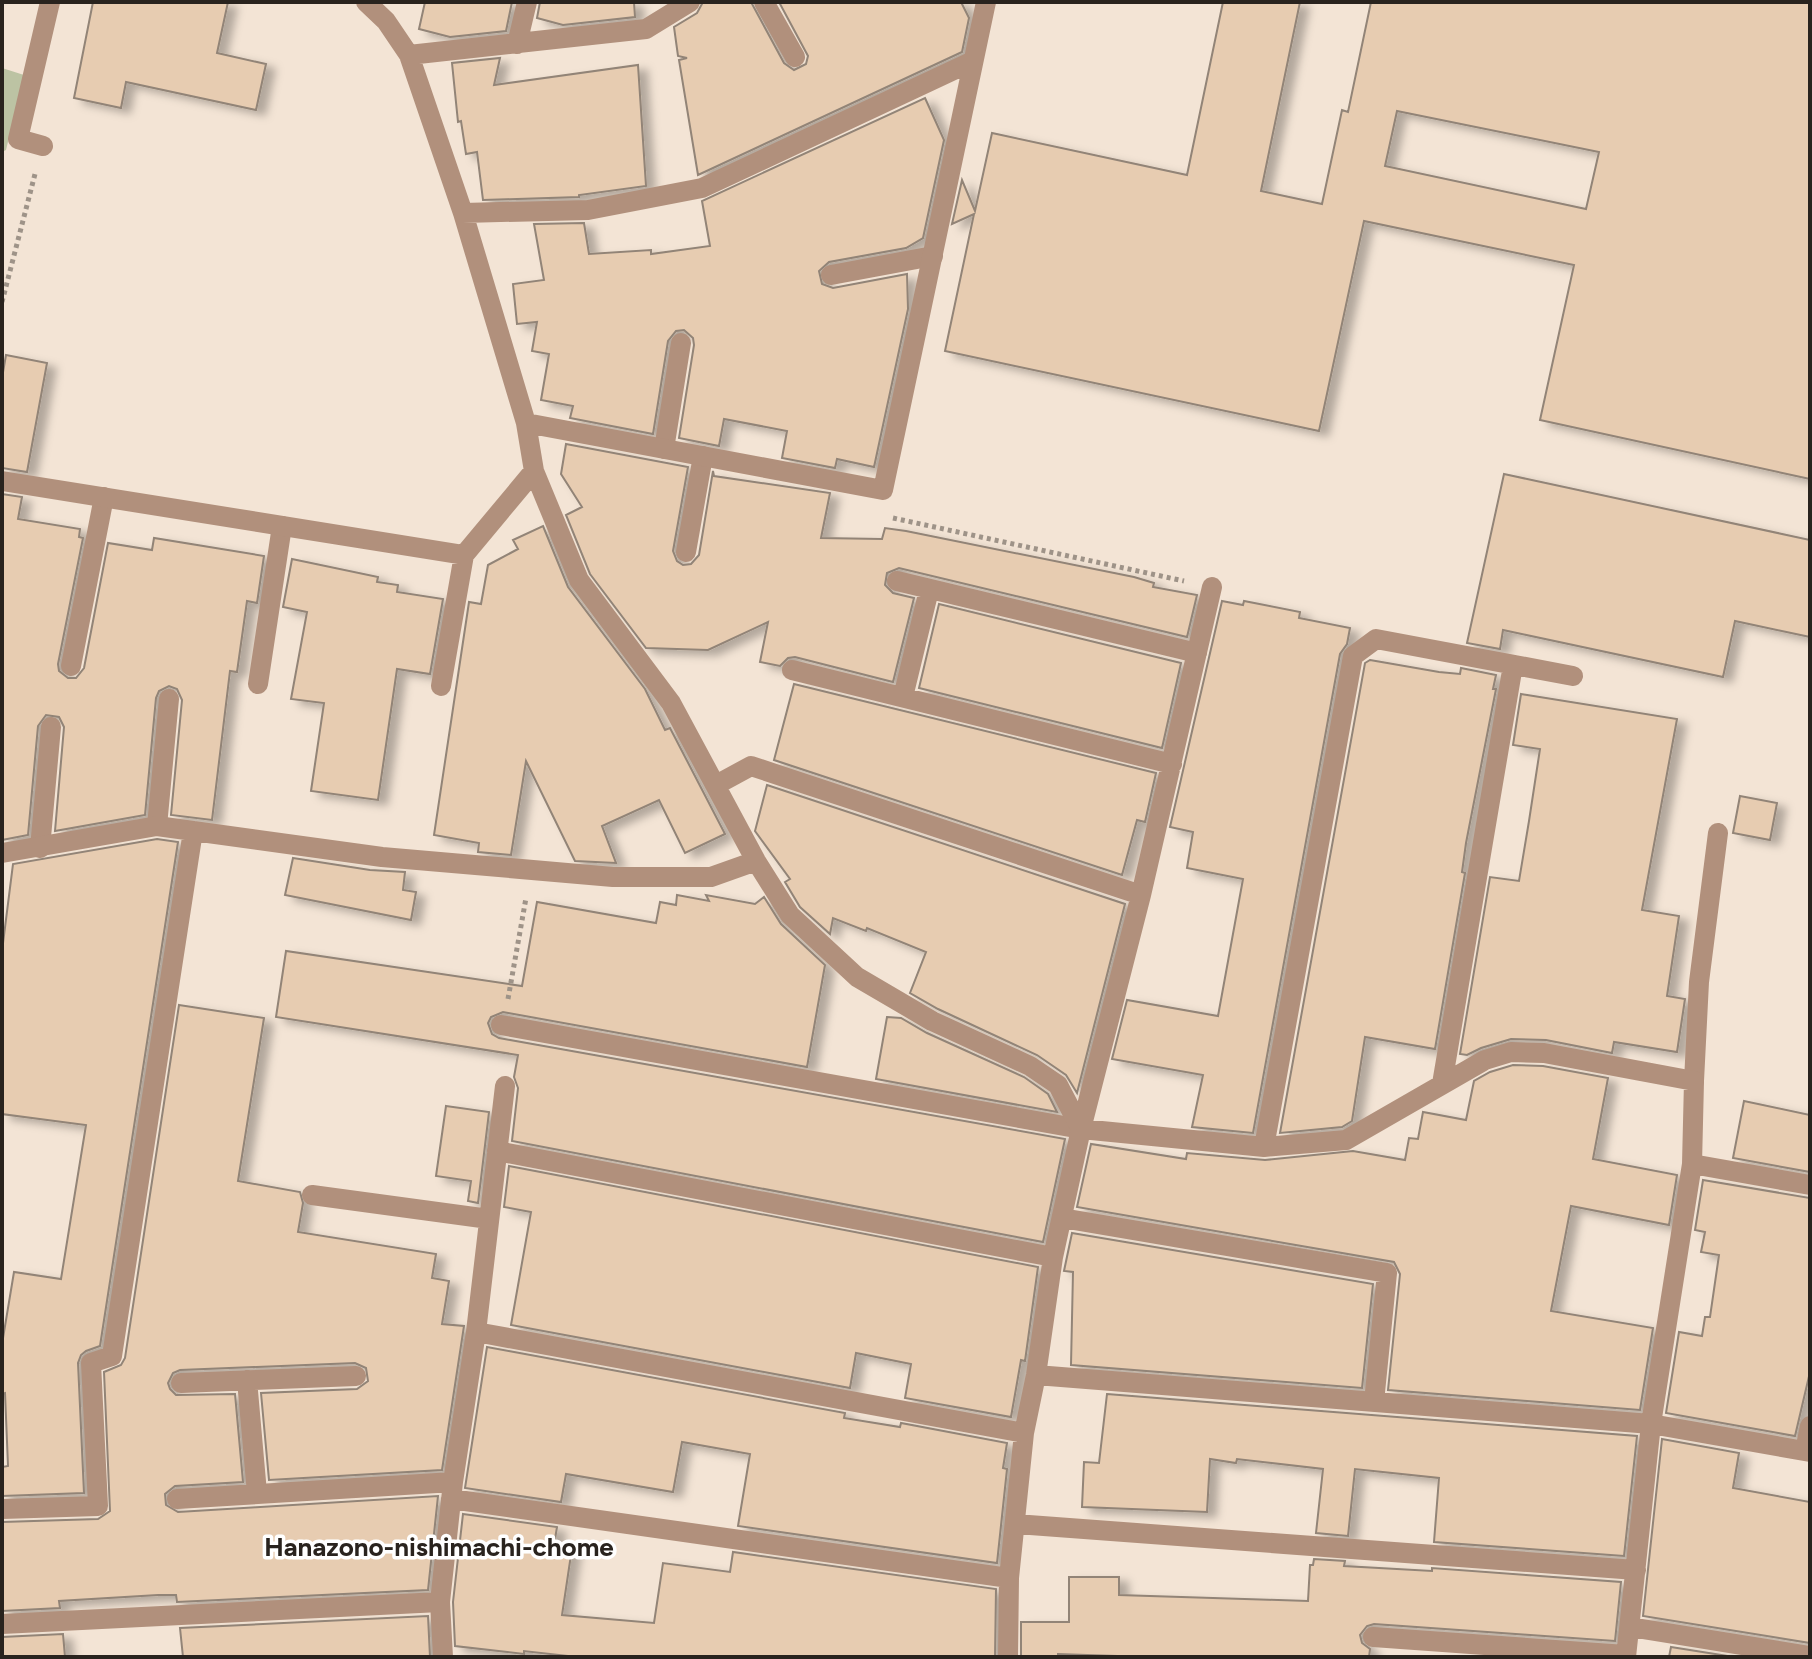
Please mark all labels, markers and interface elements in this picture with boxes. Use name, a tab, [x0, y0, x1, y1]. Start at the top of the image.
district label: Hanazono-nishimachi-chome	[264, 1531, 614, 1563]

